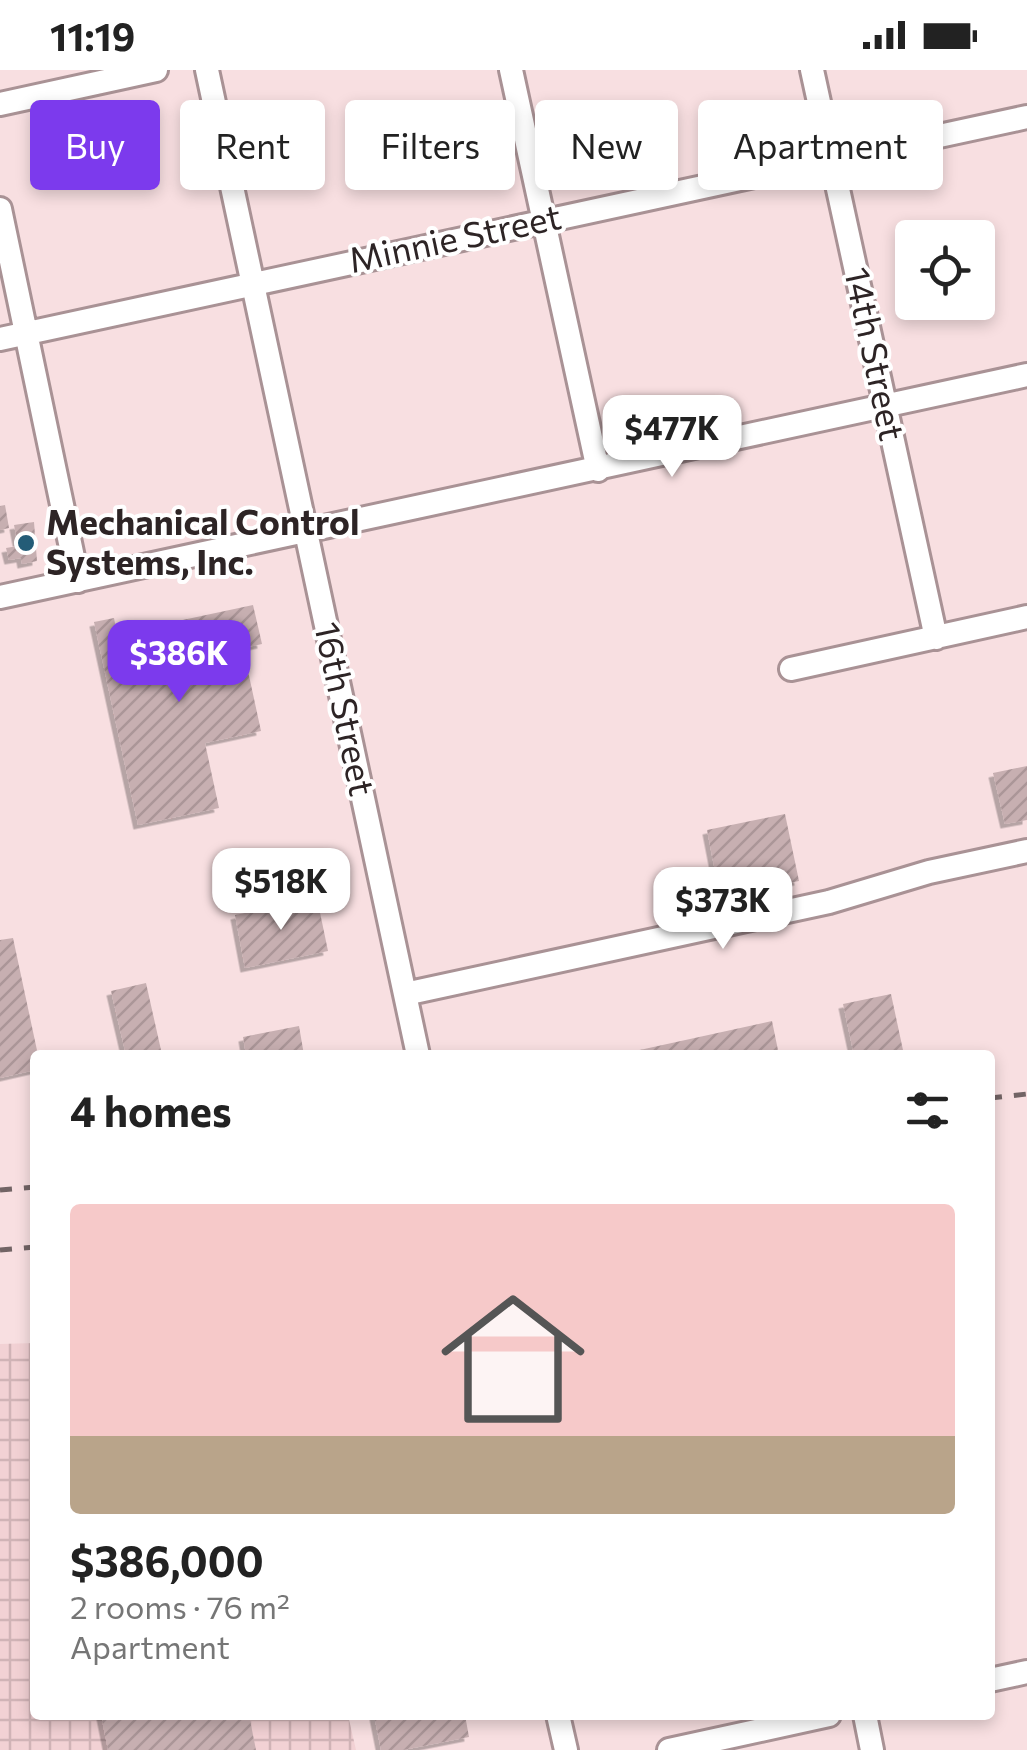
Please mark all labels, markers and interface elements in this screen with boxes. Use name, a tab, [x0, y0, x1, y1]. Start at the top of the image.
text: 11:19	[50, 12, 135, 59]
chip: Buy	[30, 100, 160, 190]
chip: Rent	[180, 100, 325, 190]
chip: Filters	[345, 100, 515, 190]
chip: New	[535, 100, 678, 190]
chip: Apartment	[698, 100, 943, 190]
street label: Minnie Street	[345, 193, 564, 280]
map controls	[895, 220, 995, 320]
button: locate	[895, 220, 995, 320]
street label: 14th Street	[837, 263, 916, 444]
pin: $477K	[602, 395, 742, 480]
text: $477K	[625, 407, 719, 447]
place label: Mechanical Control Systems, Inc.	[46, 499, 359, 582]
marker: Mechanical Control Systems, Inc.	[15, 532, 37, 554]
street label: 16th Street	[307, 618, 386, 799]
pin: $386K	[109, 620, 249, 705]
text: $386K	[130, 632, 228, 672]
pin: $518K	[211, 848, 351, 933]
text: $518K	[234, 860, 328, 900]
pin: $373K	[653, 867, 793, 952]
text: $373K	[675, 879, 771, 919]
icon: filters	[900, 1083, 955, 1138]
text: 4 homes	[70, 1084, 232, 1136]
icon: home	[423, 1269, 603, 1449]
text: $386,000	[70, 1534, 264, 1586]
text: 2 rooms · 76 m²	[70, 1586, 290, 1626]
text: Apartment	[70, 1626, 230, 1666]

